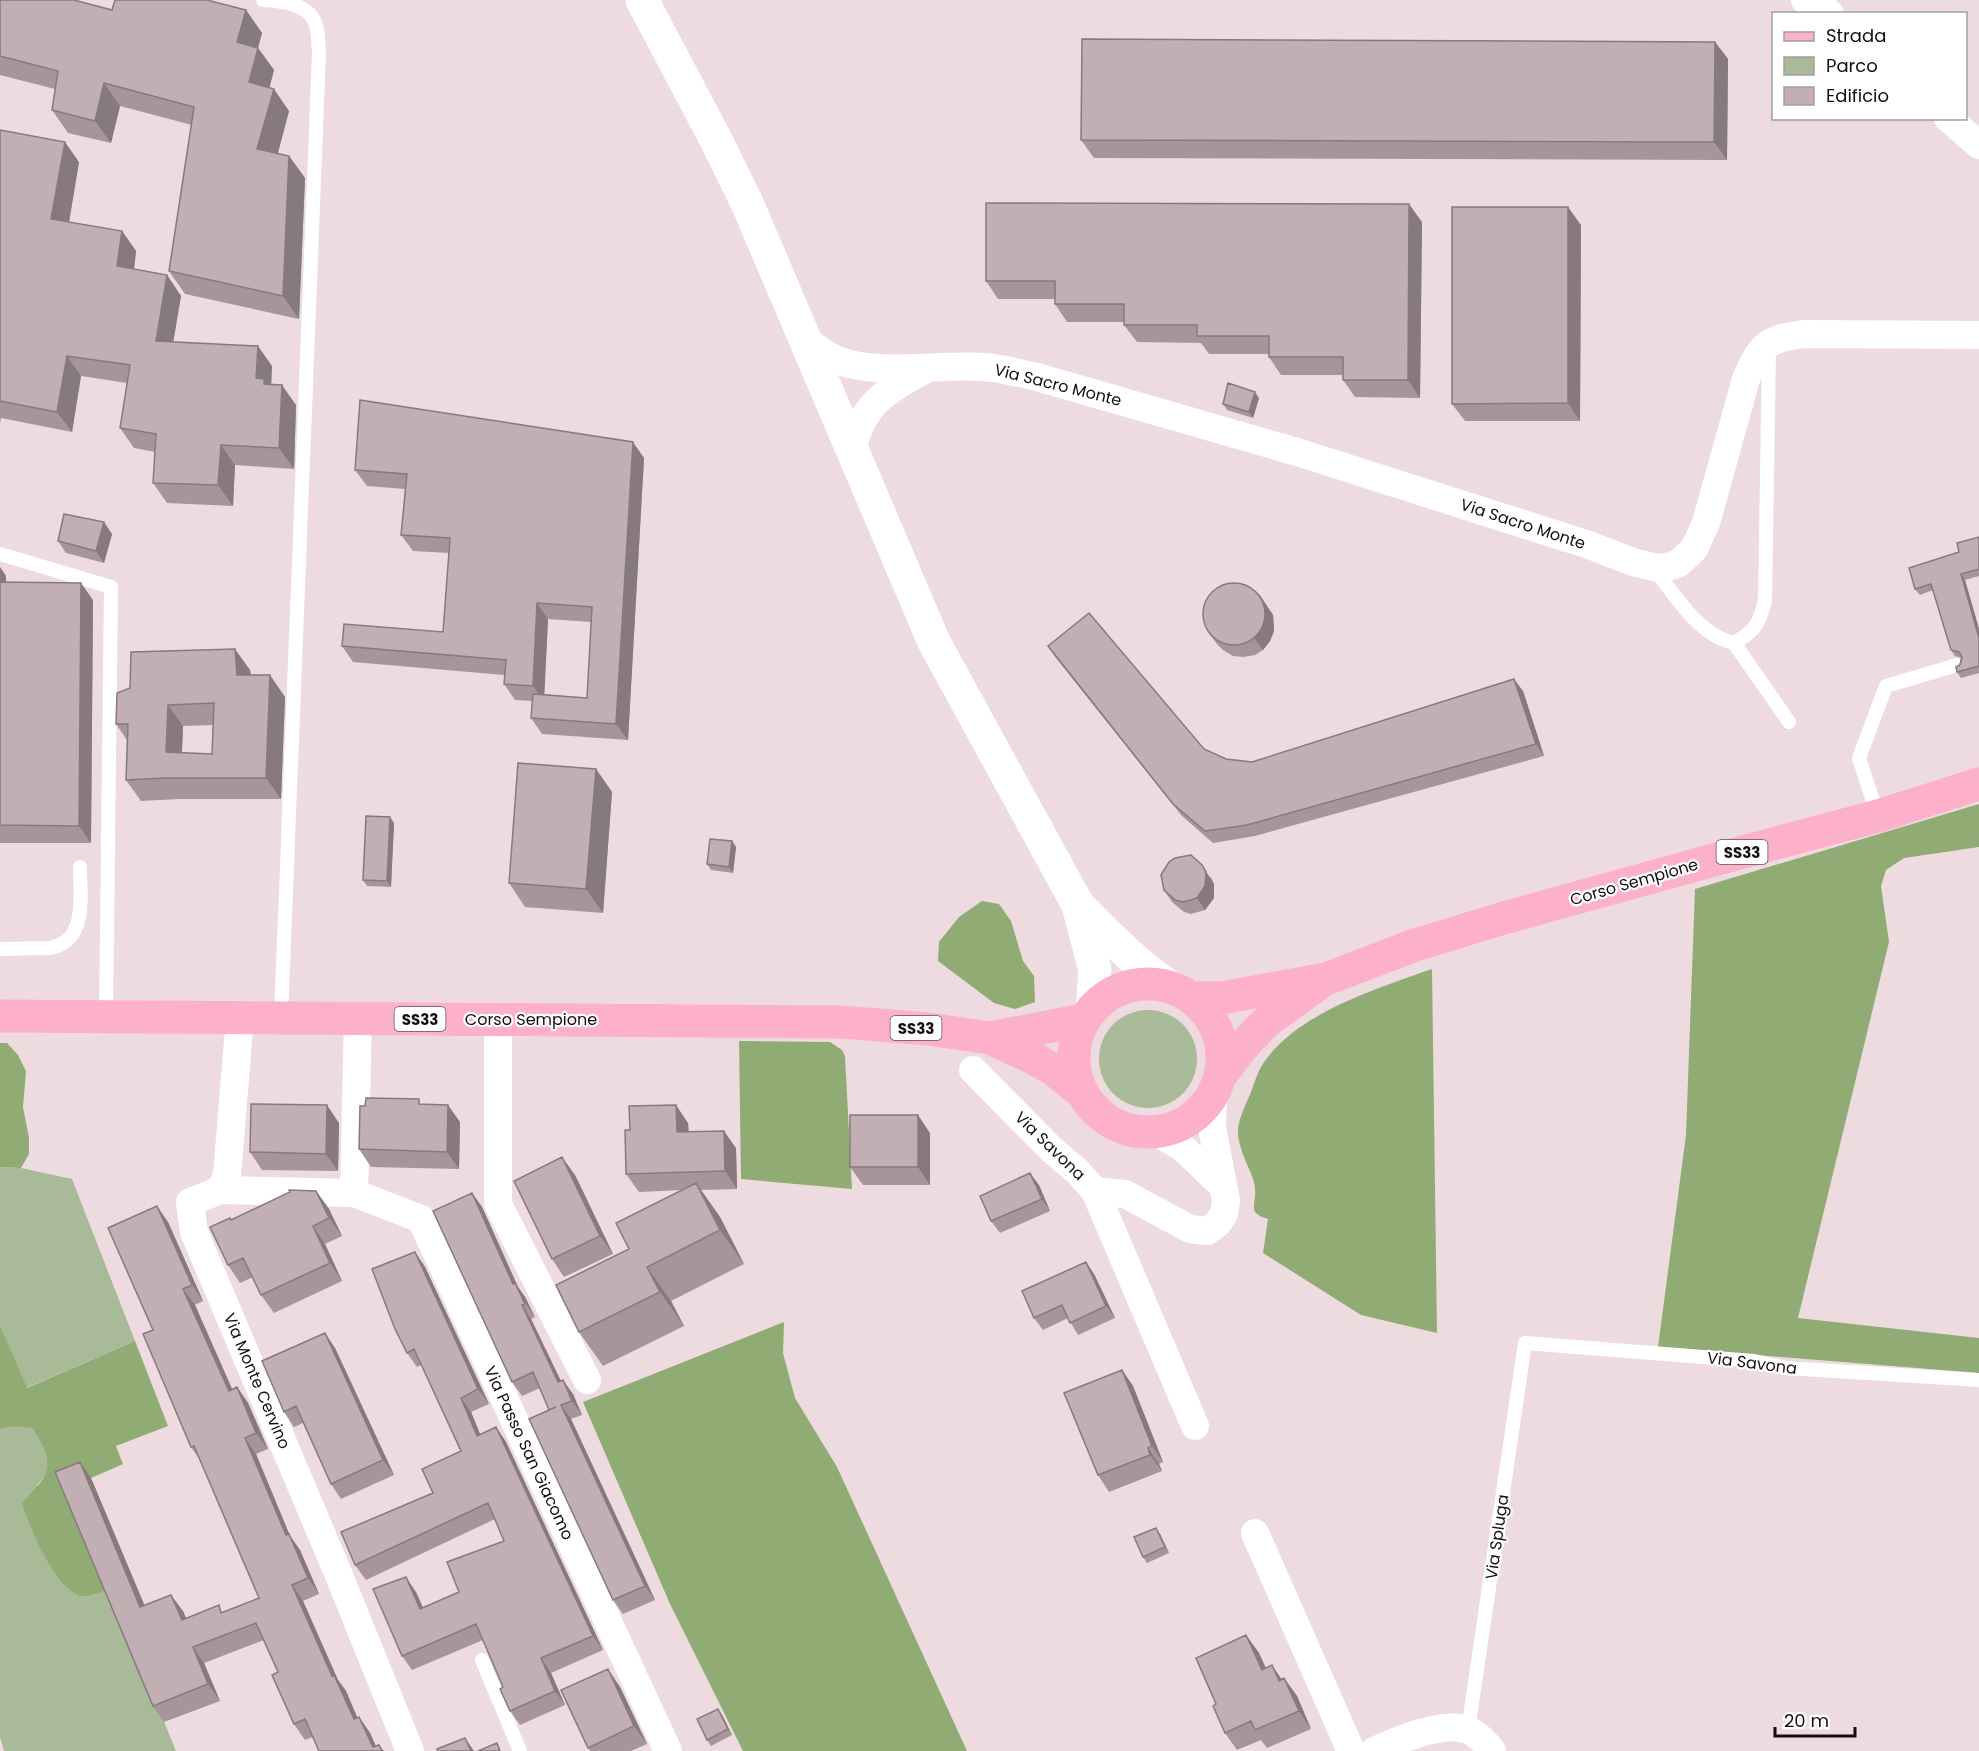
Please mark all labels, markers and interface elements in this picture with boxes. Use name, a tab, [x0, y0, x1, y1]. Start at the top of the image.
legend	[1772, 12, 1967, 120]
text: Strada	[1826, 23, 1886, 48]
text: Parco	[1826, 53, 1878, 78]
text: Edificio	[1826, 83, 1889, 108]
street label: Via Sacro Monte	[992, 358, 1124, 412]
street label: Via Sacro Monte	[1458, 493, 1589, 555]
road number: SS33	[1716, 840, 1768, 864]
street label: Corso Sempione	[1567, 853, 1701, 911]
road number: SS33	[394, 1007, 446, 1031]
street label: Corso Sempione	[465, 1008, 597, 1031]
road number: SS33	[890, 1016, 942, 1040]
street label: Via Savona	[1010, 1106, 1090, 1186]
street label: Via Monte Cervino	[218, 1309, 296, 1453]
street label: Via Savona	[1706, 1346, 1798, 1380]
street label: Via Passo San Giacomo	[478, 1362, 580, 1544]
street label: Via Spluga	[1480, 1493, 1514, 1581]
scale bar	[1775, 1700, 1854, 1738]
text: 20 m	[1784, 1708, 1829, 1733]

